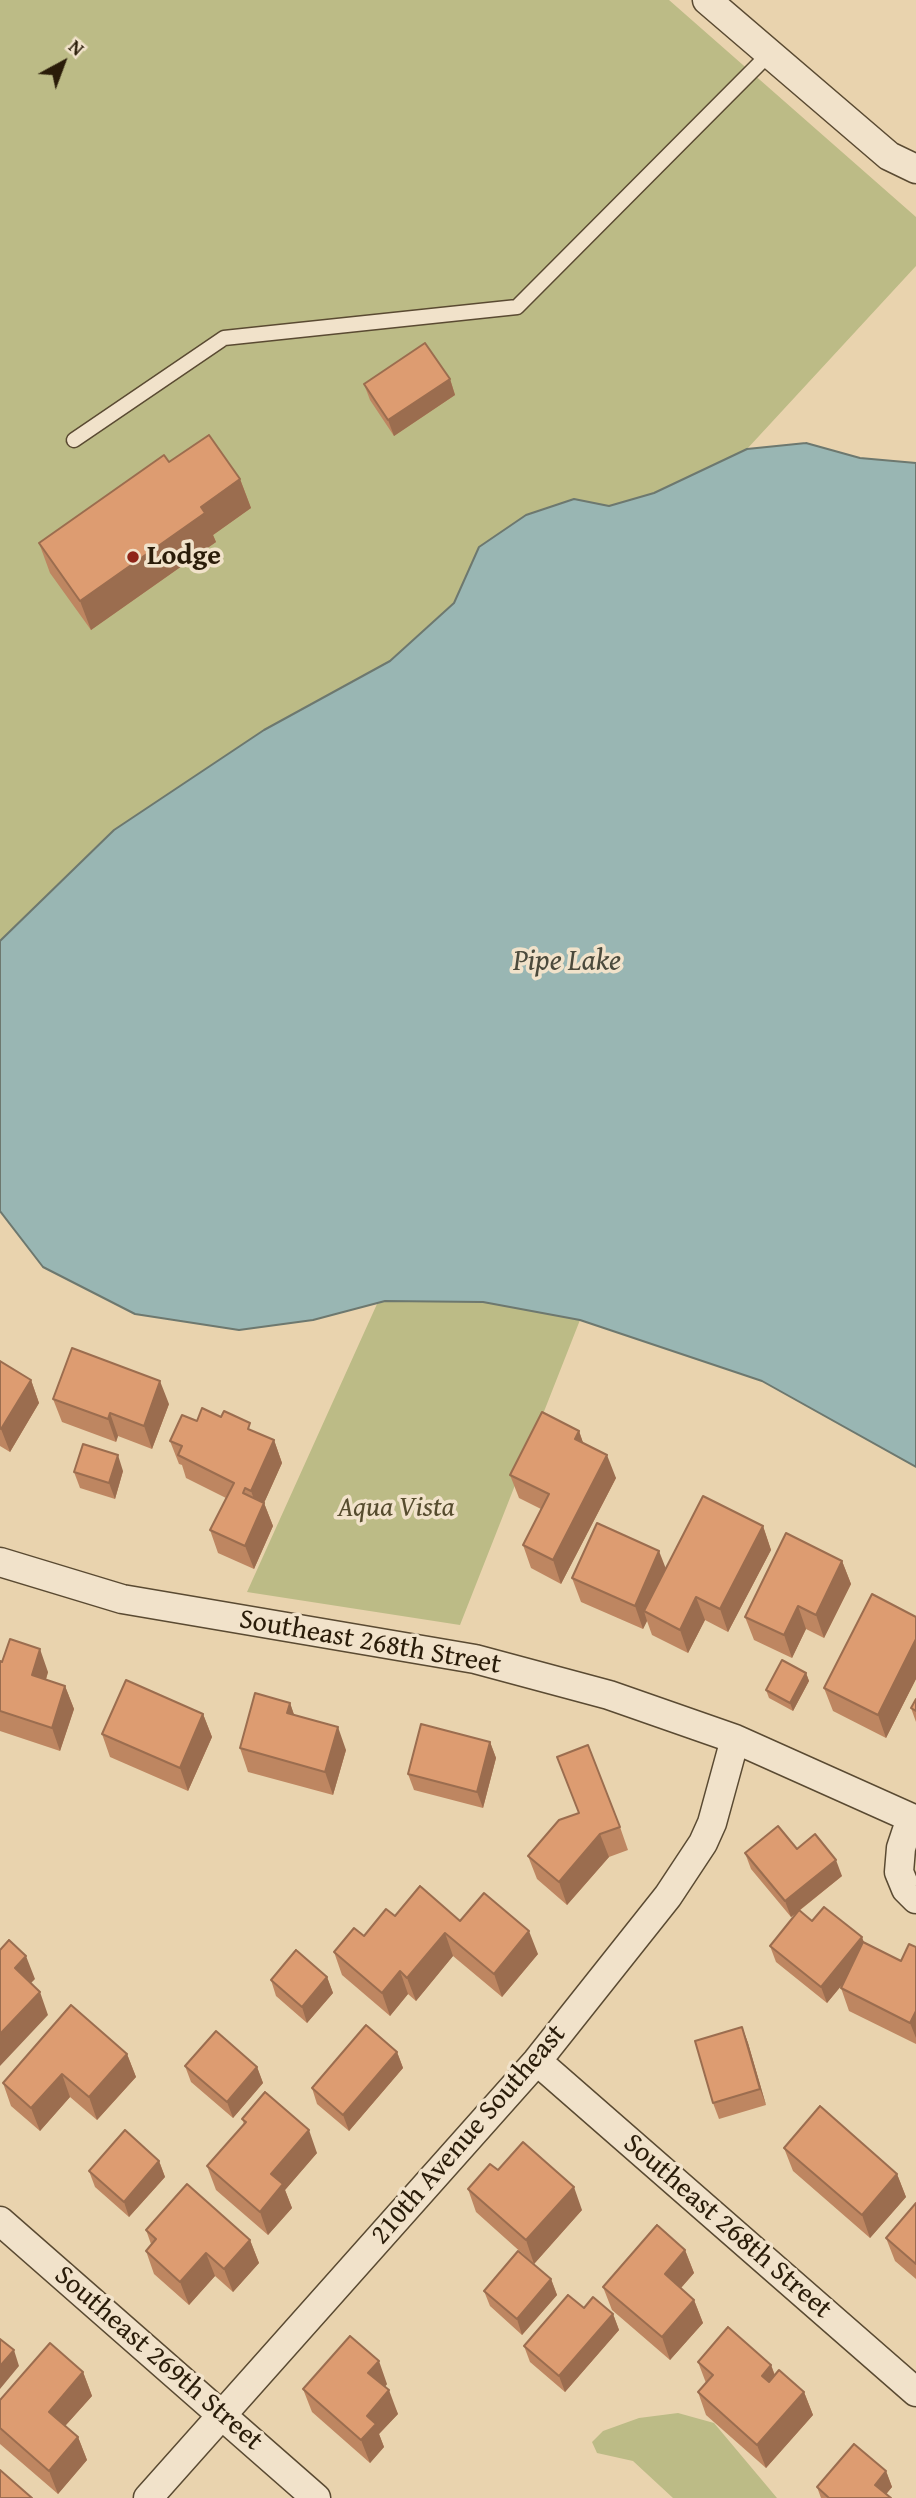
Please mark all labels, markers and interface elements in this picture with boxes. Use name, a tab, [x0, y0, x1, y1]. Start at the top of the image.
north arrow	[28, 28, 98, 98]
text: N	[63, 32, 91, 62]
place label: Lodge	[147, 540, 221, 574]
marker: Lodge	[125, 549, 141, 565]
water label: Pipe Lake	[513, 944, 621, 980]
park label: Aqua Vista	[337, 1492, 455, 1526]
street label: Southeast 268th Street	[236, 1603, 504, 1683]
street label: 210th Avenue Southeast	[364, 2018, 574, 2252]
street label: Southeast 268th Street	[616, 2127, 838, 2327]
street label: Southeast 269th Street	[47, 2259, 269, 2459]

